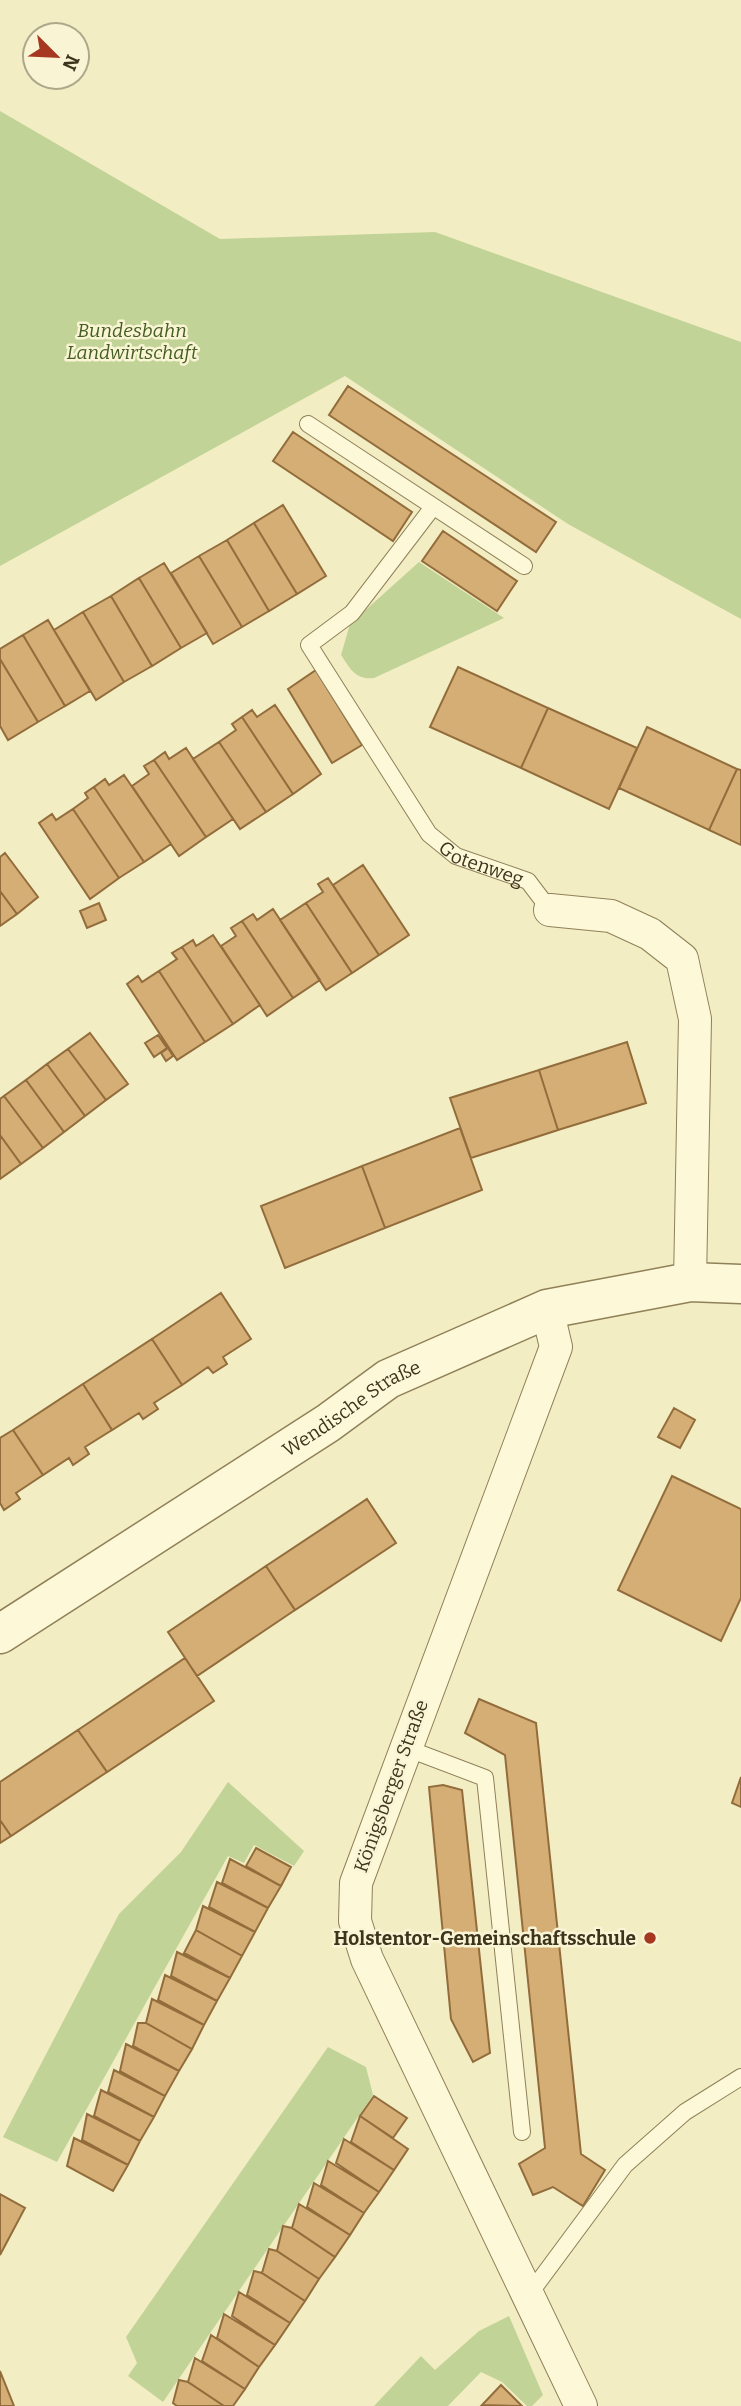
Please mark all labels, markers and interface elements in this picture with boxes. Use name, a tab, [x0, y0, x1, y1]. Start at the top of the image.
north arrow	[21, 21, 91, 91]
text: N	[57, 51, 85, 74]
park label: Bundesbahn Landwirtschaft	[67, 319, 198, 364]
street label: Gotenweg	[434, 835, 527, 890]
street label: Wendische Straße	[278, 1355, 424, 1461]
street label: Königsberger Straße	[349, 1697, 433, 1875]
place label: Holstentor-Gemeinschaftsschule	[334, 1927, 636, 1950]
marker: Holstentor-Gemeinschaftsschule	[642, 1930, 658, 1946]

